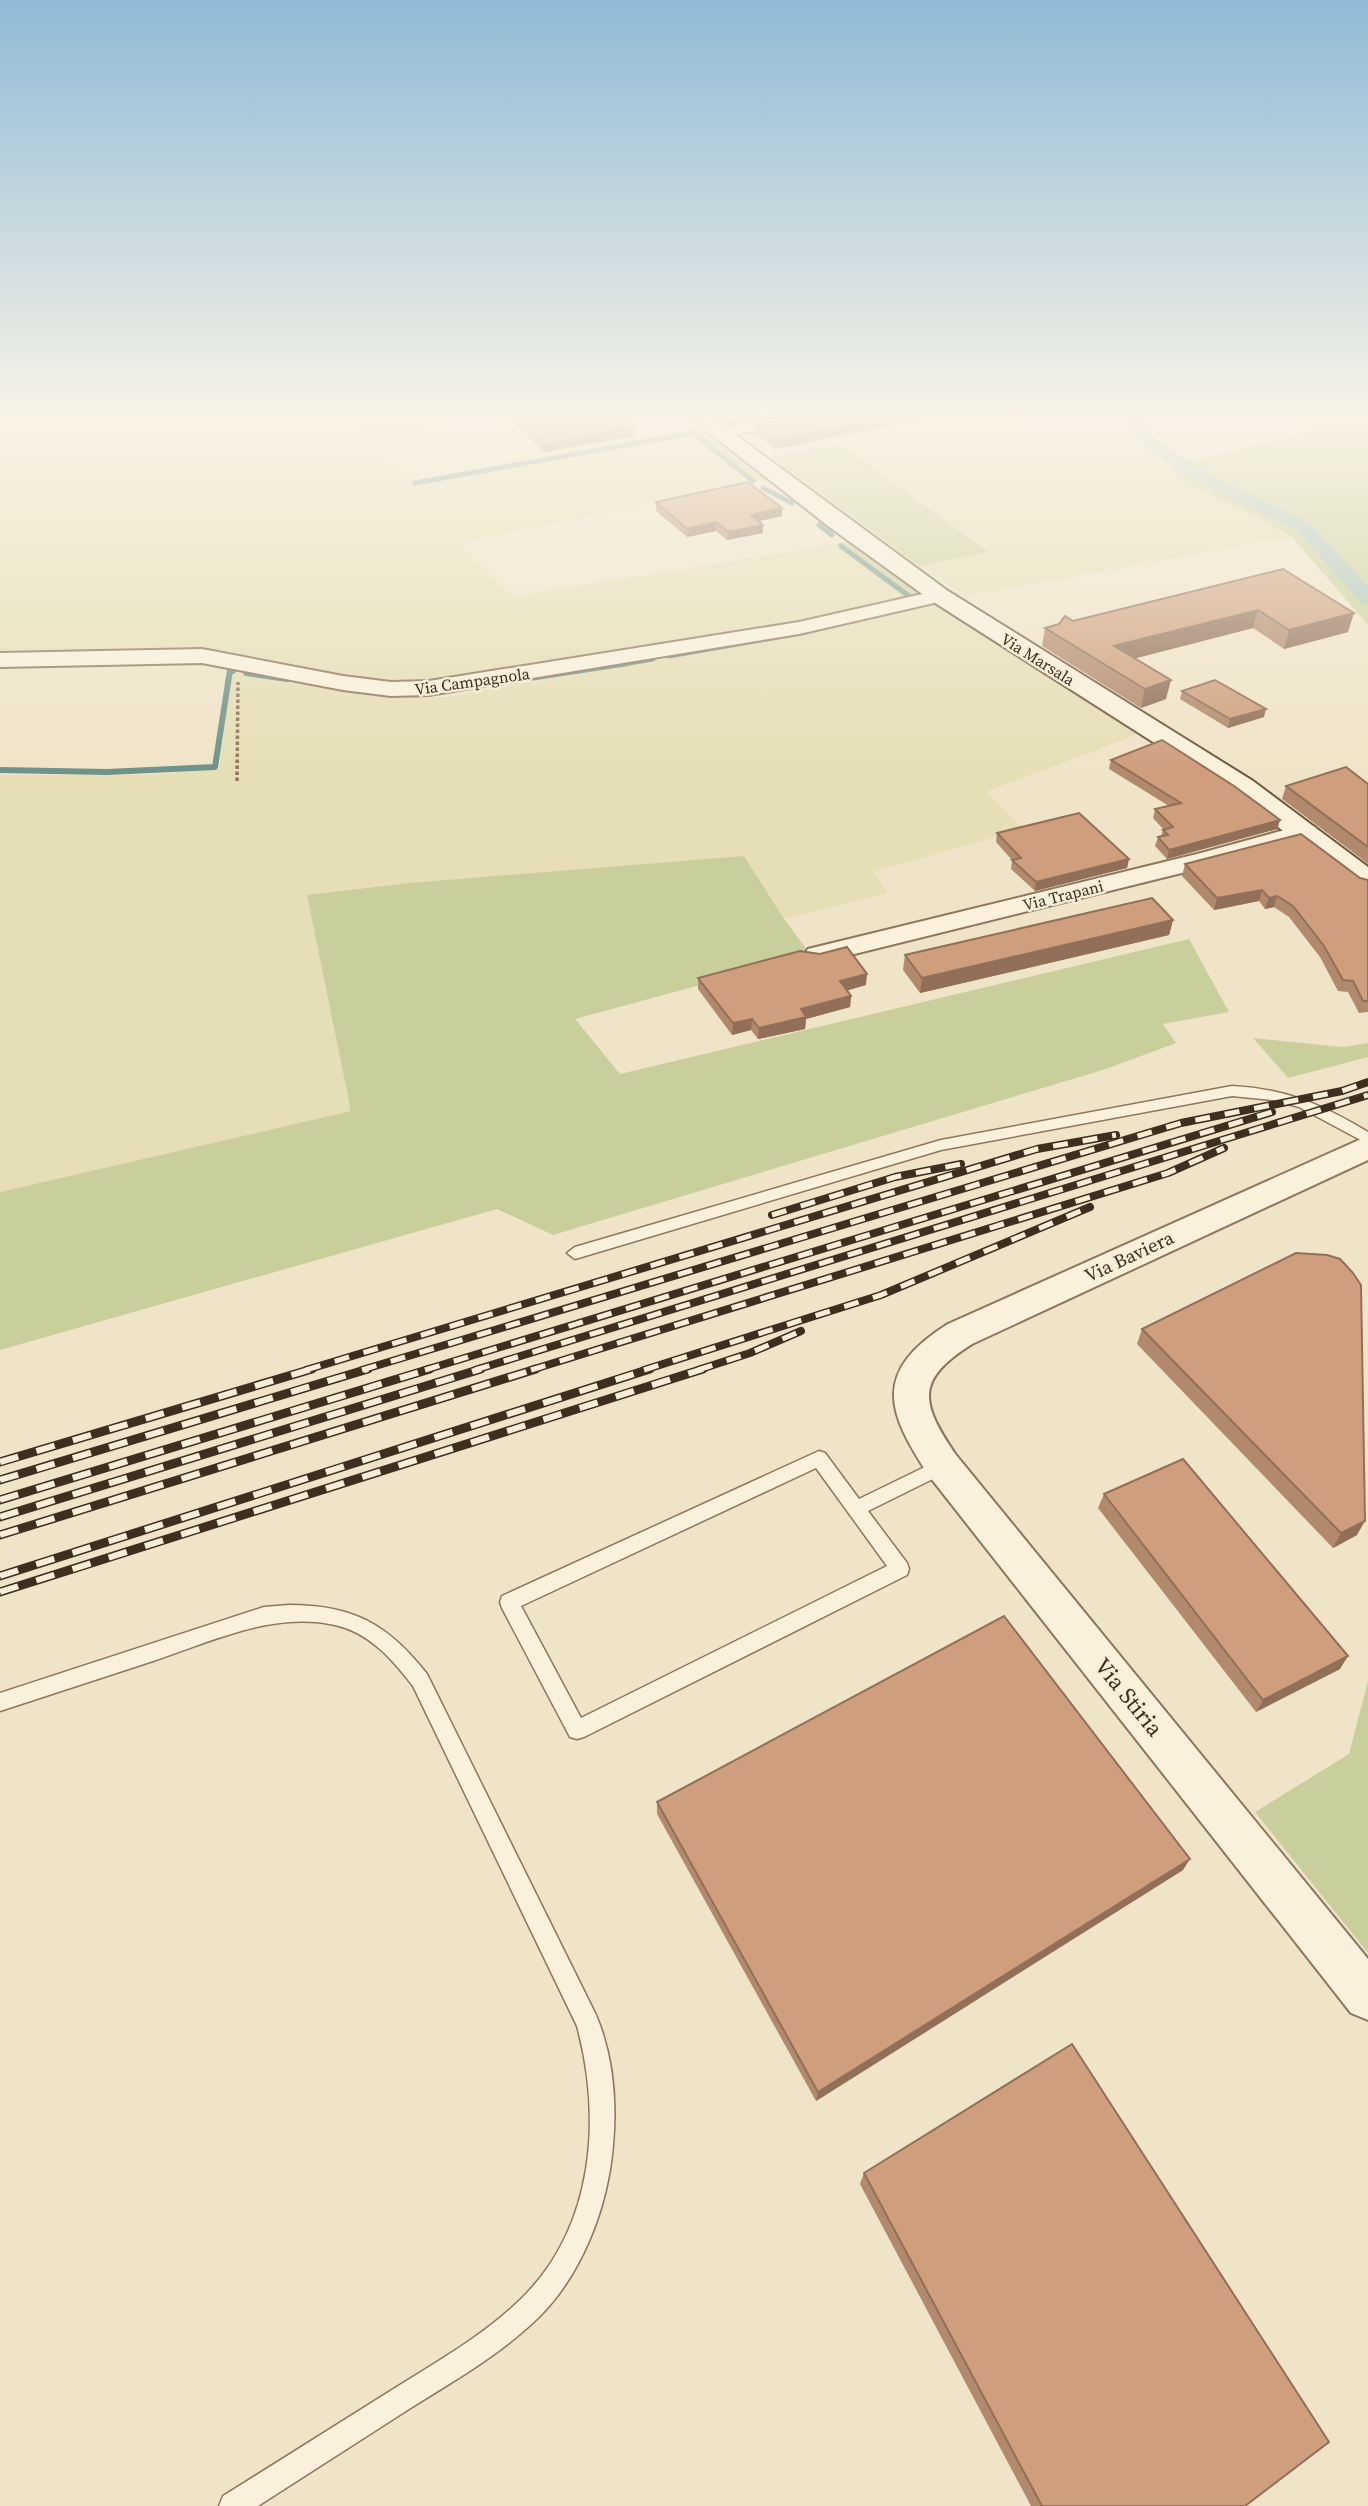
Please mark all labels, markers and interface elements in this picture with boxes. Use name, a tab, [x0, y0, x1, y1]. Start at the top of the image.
street label: Via Marsala	[997, 628, 1080, 691]
street label: Via Campagnola	[413, 662, 532, 700]
street label: Via Trapani	[1021, 874, 1106, 916]
street label: Via Baviera	[1080, 1224, 1178, 1288]
street label: Via Stiria	[1087, 1651, 1171, 1743]

